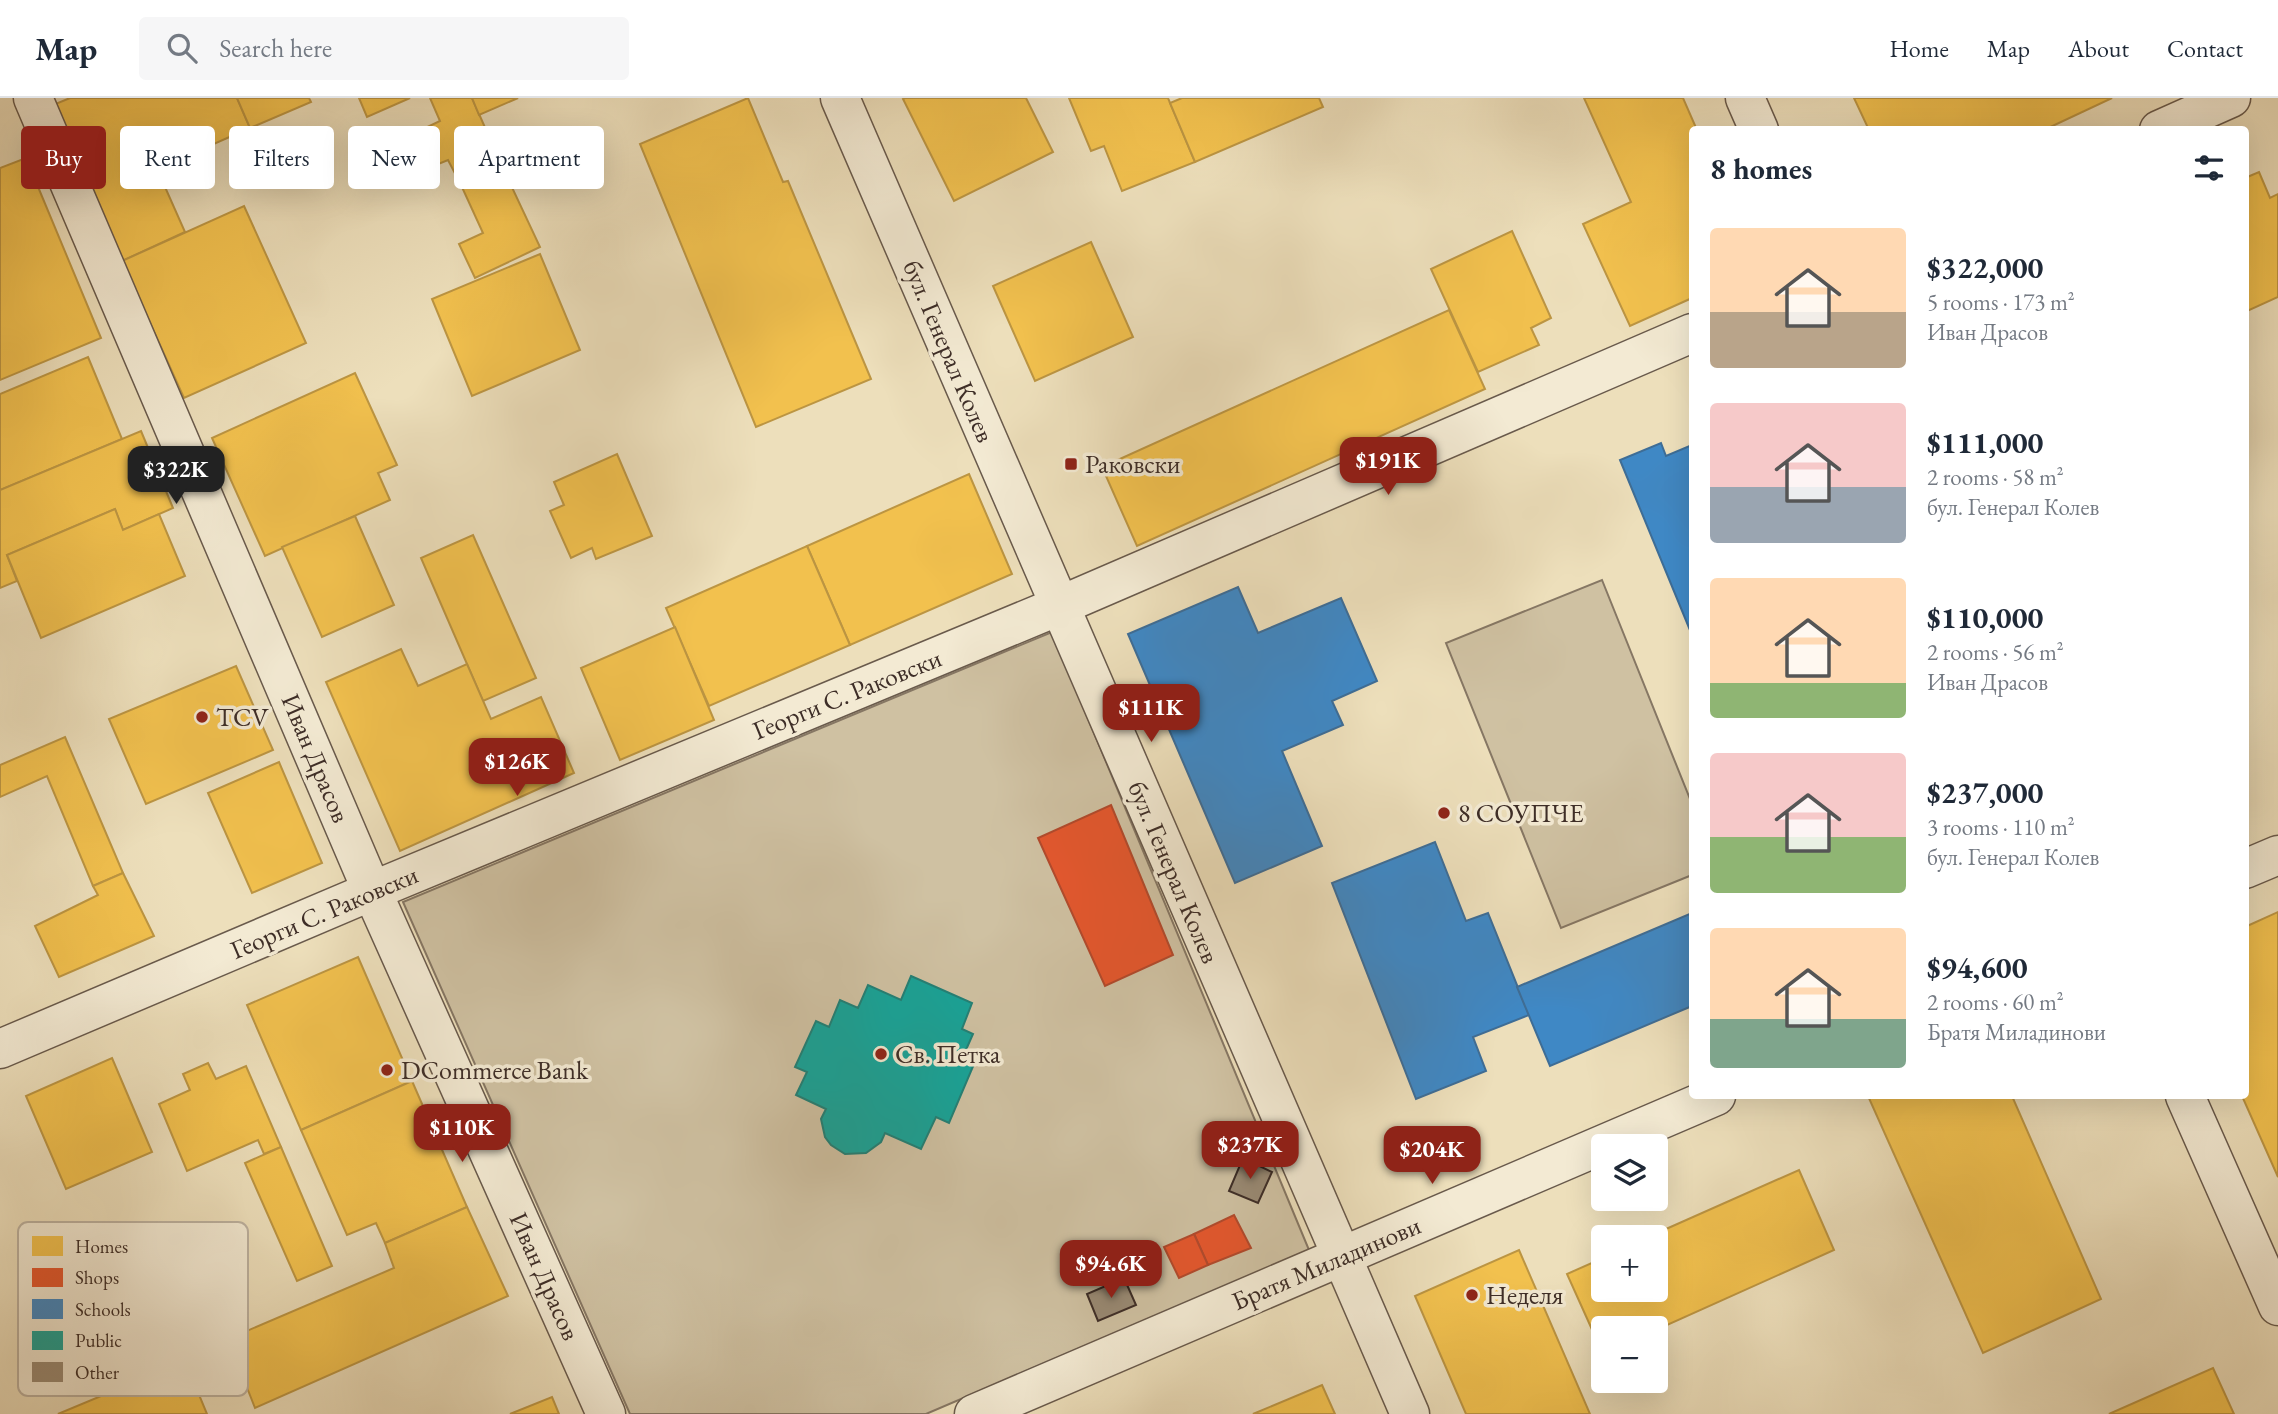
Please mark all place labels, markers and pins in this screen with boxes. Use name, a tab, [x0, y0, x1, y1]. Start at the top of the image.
pin: $191K	[1339, 438, 1437, 497]
pin: $322K	[127, 446, 225, 506]
place label: Раковски	[1085, 447, 1181, 481]
marker: Раковски	[1063, 456, 1079, 472]
pin: $111K	[1102, 684, 1200, 744]
place label: TCV	[216, 700, 269, 734]
marker: TCV	[194, 709, 210, 725]
pin: $126K	[468, 738, 566, 798]
place label: 8 СОУПЧЕ	[1458, 796, 1584, 830]
marker: 8 СОУПЧЕ	[1436, 805, 1452, 821]
place label: Св. Петка	[895, 1037, 1001, 1071]
marker: Св. Петка	[873, 1046, 889, 1062]
place label: DCommerce Bank	[401, 1053, 589, 1087]
marker: DCommerce Bank	[379, 1062, 395, 1078]
pin: $110K	[413, 1104, 511, 1164]
pin: $237K	[1201, 1122, 1299, 1181]
pin: $204K	[1383, 1126, 1481, 1186]
pin: $94.6K	[1054, 1240, 1168, 1300]
place label: Неделя	[1486, 1278, 1563, 1312]
marker: Неделя	[1464, 1287, 1480, 1303]

